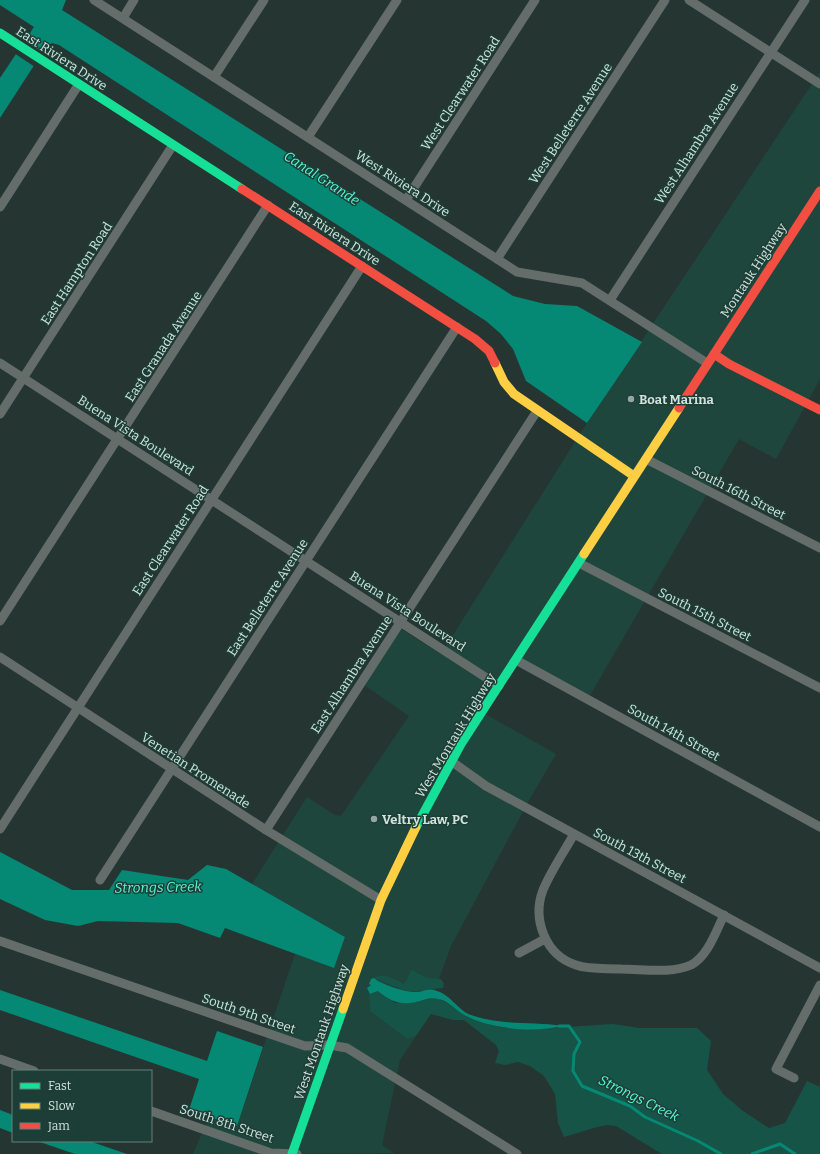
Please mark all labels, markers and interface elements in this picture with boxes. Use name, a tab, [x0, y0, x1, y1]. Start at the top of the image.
street label: East Riviera Drive	[13, 23, 110, 93]
street label: West Clearwater Road	[418, 33, 503, 153]
street label: West Belleterre Avenue	[526, 60, 615, 186]
street label: West Alhambra Avenue	[652, 80, 741, 207]
street label: West Riviera Drive	[353, 147, 453, 220]
water label: Canal Grande	[281, 148, 363, 209]
street label: East Riviera Drive	[286, 198, 383, 268]
street label: East Hampton Road	[38, 219, 115, 327]
street label: Montauk Highway	[717, 220, 790, 320]
street label: East Granada Avenue	[122, 288, 205, 404]
street label: Buena Vista Boulevard	[75, 392, 197, 479]
place label: Boat Marina	[639, 392, 715, 407]
marker: Boat Marina	[626, 394, 636, 404]
street label: South 16th Street	[689, 462, 788, 523]
street label: East Clearwater Road	[129, 482, 212, 598]
street label: East Belleterre Avenue	[224, 536, 311, 659]
street label: Buena Vista Boulevard	[347, 568, 469, 655]
street label: South 15th Street	[656, 584, 754, 645]
street label: East Alhambra Avenue	[308, 613, 395, 736]
street label: West Montauk Highway	[412, 670, 499, 800]
street label: South 14th Street	[625, 701, 723, 764]
street label: Venetian Promenade	[138, 730, 253, 811]
place label: Veltry Law, PC	[382, 812, 468, 827]
marker: Veltry Law, PC	[369, 814, 379, 824]
street label: South 13th Street	[591, 825, 689, 886]
water label: Strongs Creek	[114, 878, 202, 897]
street label: West Montauk Highway	[291, 962, 352, 1102]
street label: South 9th Street	[200, 990, 298, 1037]
legend	[12, 1070, 152, 1142]
water label: Strongs Creek	[596, 1072, 682, 1125]
text: Fast	[48, 1079, 72, 1093]
text: Slow	[48, 1099, 75, 1113]
street label: South 8th Street	[178, 1101, 276, 1146]
text: Jam	[47, 1119, 70, 1133]

